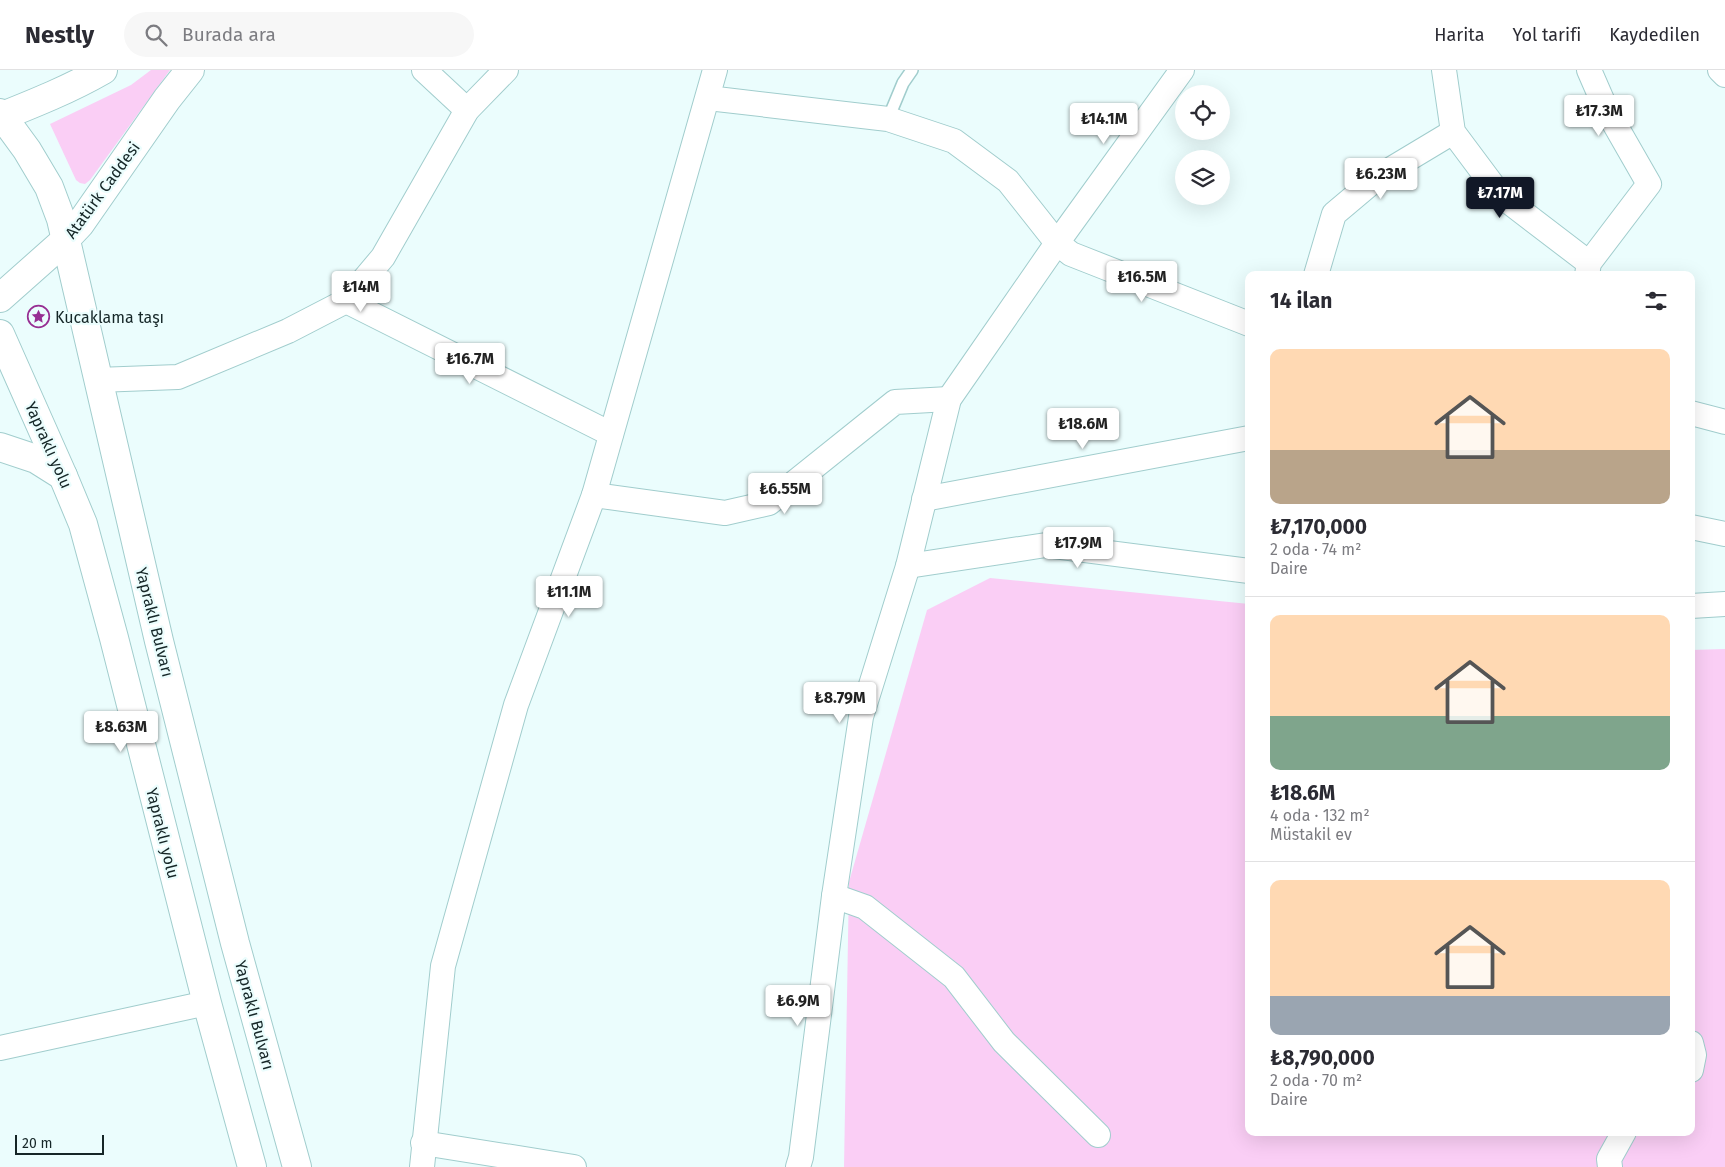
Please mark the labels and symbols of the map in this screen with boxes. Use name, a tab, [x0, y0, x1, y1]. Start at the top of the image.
pin: ₺17.3M	[1558, 94, 1640, 137]
pin: ₺14.1M	[1063, 102, 1145, 145]
street label: Atatürk Caddesi	[61, 138, 144, 242]
pin: ₺6.23M	[1340, 158, 1422, 200]
pin: ₺7.17M	[1459, 176, 1541, 219]
pin: ₺16.5M	[1101, 260, 1183, 303]
pin: ₺14M	[331, 270, 391, 313]
place icon: Kucaklama taşı	[27, 305, 51, 329]
place label: Kucaklama taşı	[55, 308, 164, 328]
pin: ₺16.7M	[429, 342, 511, 385]
street label: Yapraklı yolu	[21, 399, 76, 491]
pin: ₺18.6M	[1042, 408, 1124, 450]
pin: ₺6.55M	[744, 472, 826, 515]
pin: ₺17.9M	[1037, 526, 1119, 569]
street label: Yapraklı Bulvarı	[132, 565, 177, 679]
pin: ₺11.1M	[528, 576, 610, 618]
pin: ₺8.79M	[799, 682, 881, 724]
pin: ₺8.63M	[80, 710, 162, 753]
street label: Yapraklı yolu	[142, 786, 183, 880]
street label: Yapraklı Bulvarı	[231, 958, 278, 1072]
pin: ₺6.9M	[763, 984, 833, 1027]
scale bar	[15, 1132, 104, 1155]

